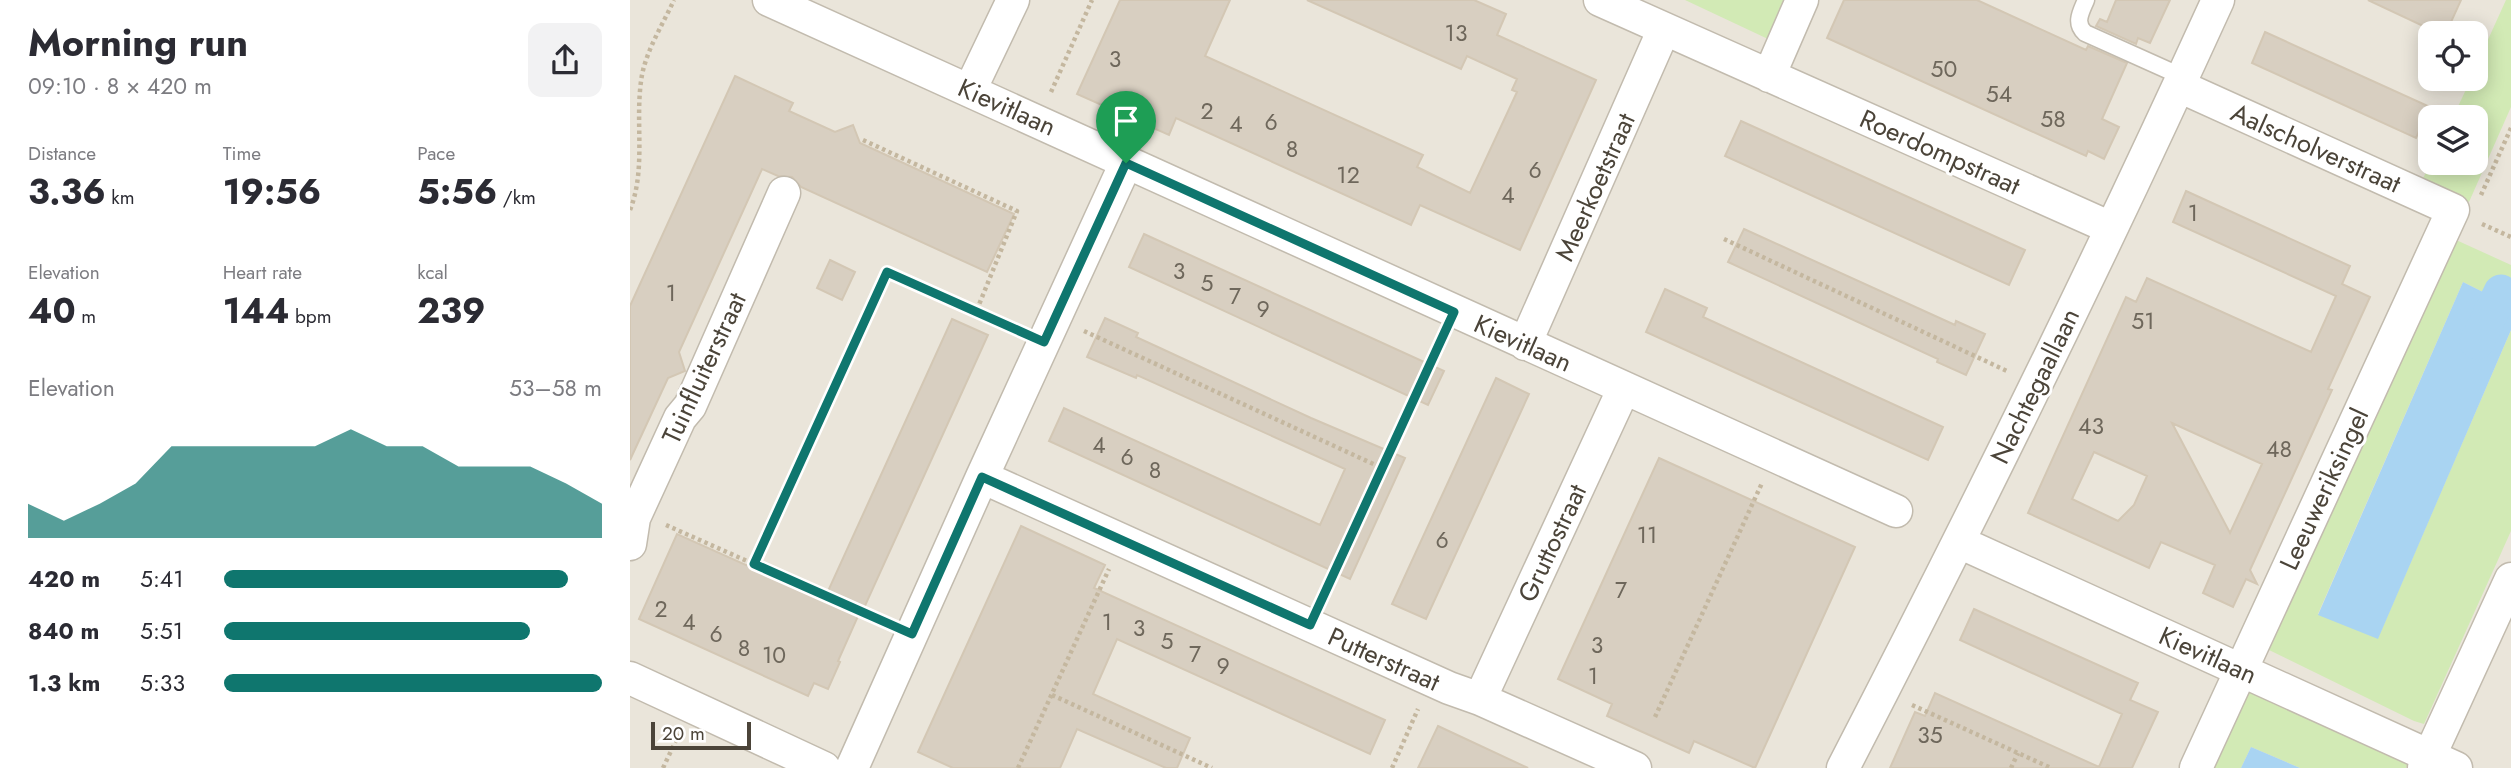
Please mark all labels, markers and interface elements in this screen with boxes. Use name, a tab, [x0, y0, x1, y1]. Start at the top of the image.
text: Morning run	[28, 15, 248, 70]
house number: 13	[1445, 16, 1467, 50]
map controls	[2418, 21, 2488, 175]
button: locate	[2418, 21, 2488, 91]
button: share	[528, 23, 602, 97]
house number: 3	[1109, 42, 1121, 76]
house number: 50	[1931, 52, 1957, 86]
text: 09:10 · 8 × 420 m	[28, 69, 212, 103]
street label: Kievitlaan	[952, 69, 1062, 145]
house number: 54	[1986, 77, 2012, 111]
pin	[1096, 91, 1156, 163]
house number: 2	[1200, 94, 1214, 128]
street label: Aalscholverstraat	[2225, 94, 2408, 203]
street label: Roerdompstraat	[1854, 100, 2027, 205]
icon: arrive	[1107, 102, 1145, 140]
house number: 58	[2040, 102, 2066, 136]
house number: 6	[1264, 105, 1278, 139]
button: layers	[2418, 105, 2488, 175]
street label: Meerkoetstraat	[1545, 106, 1645, 267]
house number: 4	[1229, 107, 1243, 141]
house number: 8	[1286, 132, 1298, 166]
text: Distance	[28, 140, 96, 167]
text: Time	[223, 140, 261, 167]
text: Pace	[417, 140, 455, 167]
house number: 6	[1528, 153, 1542, 187]
house number: 12	[1336, 158, 1360, 192]
text: 3.36	[28, 167, 106, 217]
text: 19:56	[223, 167, 321, 217]
text: 5:56	[417, 167, 497, 217]
house number: 4	[1501, 178, 1515, 212]
text: km	[106, 184, 135, 211]
text: /km	[497, 184, 536, 211]
house number: 1	[2188, 196, 2198, 230]
house number: 3	[1173, 254, 1185, 288]
text: Elevation	[28, 259, 100, 286]
text: Heart rate	[223, 259, 302, 286]
text: kcal	[417, 259, 448, 286]
house number: 5	[1201, 266, 1214, 300]
house number: 1	[666, 276, 676, 310]
house number: 7	[1229, 279, 1241, 313]
street label: Tuinfluiterstraat	[652, 285, 756, 450]
text: 40	[28, 286, 76, 336]
text: 144	[223, 286, 289, 336]
text: 239	[417, 286, 485, 336]
house number: 9	[1256, 292, 1270, 326]
street label: Nachtegaallaan	[1981, 302, 2089, 470]
text: m	[76, 303, 96, 330]
text: bpm	[289, 303, 332, 330]
house number: 51	[2131, 304, 2155, 338]
street label: Kievitlaan	[1468, 305, 1578, 381]
text: Elevation	[28, 371, 115, 405]
text: 53–58 m	[509, 371, 602, 405]
street label: Leeuweriksingel	[2270, 402, 2378, 576]
house number: 43	[2078, 409, 2104, 443]
house number: 4	[1092, 428, 1106, 462]
house number: 48	[2266, 432, 2292, 466]
house number: 6	[1120, 440, 1134, 474]
house number: 8	[1149, 453, 1161, 487]
street label: Gruttostraat	[1508, 477, 1596, 608]
house number: 11	[1637, 518, 1657, 552]
house number: 6	[1435, 523, 1449, 557]
text: 420 m	[28, 562, 100, 596]
text: 5:41	[140, 562, 184, 596]
house number: 7	[1615, 573, 1627, 607]
house number: 2	[654, 592, 668, 626]
house number: 4	[682, 605, 696, 639]
house number: 1	[1102, 605, 1112, 639]
house number: 3	[1133, 611, 1145, 645]
text: 840 m	[28, 614, 99, 648]
text: 5:51	[140, 614, 183, 648]
house number: 6	[709, 617, 723, 651]
street label: Putterstraat	[1322, 617, 1447, 701]
street label: Kievitlaan	[2153, 617, 2263, 693]
house number: 5	[1161, 624, 1174, 658]
house number: 3	[1591, 628, 1603, 662]
house number: 8	[738, 631, 750, 665]
house number: 7	[1189, 637, 1201, 671]
house number: 10	[762, 638, 786, 672]
house number: 9	[1216, 649, 1230, 683]
house number: 1	[1588, 659, 1598, 693]
text: 1.3 km	[28, 666, 100, 700]
text: 5:33	[140, 666, 185, 700]
house number: 35	[1917, 718, 1943, 752]
scale bar	[651, 719, 751, 751]
text: 20 m	[662, 720, 705, 747]

